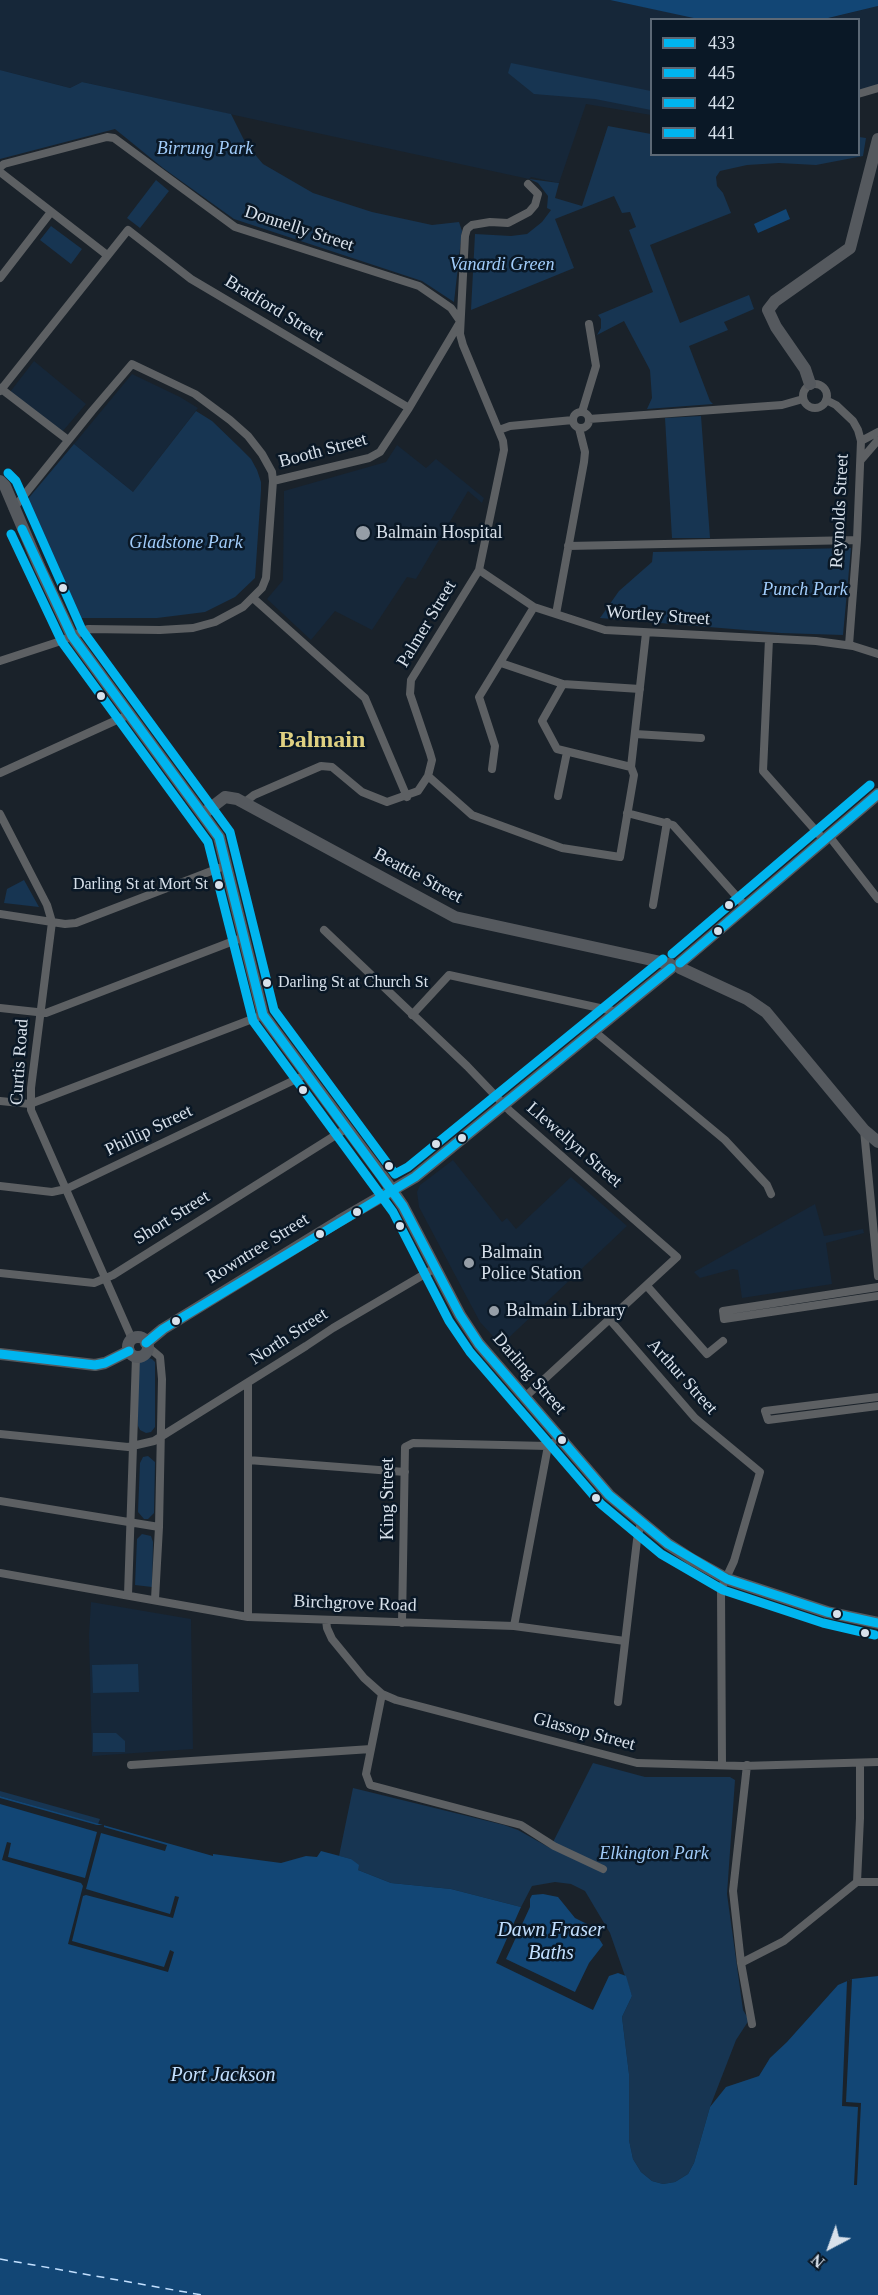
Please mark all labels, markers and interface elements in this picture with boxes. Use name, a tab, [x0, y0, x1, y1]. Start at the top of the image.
legend	[650, 18, 860, 156]
text: 433	[708, 33, 735, 53]
text: 445	[708, 63, 735, 83]
text: 442	[708, 93, 735, 113]
text: 441	[708, 123, 735, 143]
park label: Birrung Park	[157, 138, 253, 160]
street label: Donnelly Street	[242, 201, 356, 257]
park label: Vanardi Green	[449, 254, 555, 276]
street label: Bradford Street	[221, 271, 327, 347]
street label: Booth Street	[277, 429, 369, 473]
street label: Reynolds Street	[826, 453, 854, 569]
place label: Balmain Hospital	[376, 522, 502, 544]
marker: Balmain Hospital	[354, 524, 372, 542]
park label: Gladstone Park	[129, 532, 243, 554]
street label: Palmer Street	[393, 577, 461, 671]
park label: Punch Park	[762, 579, 848, 601]
unlabelled marker	[57, 582, 69, 594]
street label: Wortley Street	[605, 602, 711, 630]
unlabelled marker	[95, 690, 107, 702]
district label: Balmain	[279, 727, 365, 755]
street label: Beattie Street	[370, 844, 466, 908]
place label: Darling St at Mort St	[73, 875, 208, 895]
marker: Darling St at Mort St	[213, 879, 225, 891]
unlabelled marker	[723, 899, 735, 911]
unlabelled marker	[712, 925, 724, 937]
place label: Darling St at Church St	[278, 973, 428, 993]
marker: Darling St at Church St	[261, 977, 273, 989]
street label: Curtis Road	[6, 1018, 34, 1106]
unlabelled marker	[297, 1084, 309, 1096]
street label: Llewellyn Street	[522, 1098, 626, 1192]
street label: Phillip Street	[102, 1101, 196, 1161]
unlabelled marker	[456, 1132, 468, 1144]
unlabelled marker	[430, 1138, 442, 1150]
unlabelled marker	[383, 1160, 395, 1172]
street label: Short Street	[130, 1186, 214, 1250]
unlabelled marker	[351, 1206, 363, 1218]
street label: Rowntree Street	[203, 1209, 313, 1289]
unlabelled marker	[394, 1220, 406, 1232]
unlabelled marker	[314, 1228, 326, 1240]
place label: Balmain Police Station	[481, 1242, 581, 1284]
marker: Balmain Police Station	[462, 1256, 476, 1270]
place label: Balmain Library	[506, 1300, 625, 1322]
street label: North Street	[246, 1304, 332, 1370]
marker: Balmain Library	[487, 1304, 501, 1318]
unlabelled marker	[170, 1315, 182, 1327]
street label: Darling Street	[488, 1329, 570, 1419]
street label: Arthur Street	[642, 1335, 722, 1419]
unlabelled marker	[556, 1434, 568, 1446]
street label: King Street	[377, 1458, 399, 1540]
unlabelled marker	[590, 1492, 602, 1504]
street label: Birchgrove Road	[293, 1591, 417, 1617]
unlabelled marker	[831, 1608, 843, 1620]
unlabelled marker	[859, 1627, 871, 1639]
street label: Glassop Street	[531, 1708, 637, 1756]
park label: Elkington Park	[599, 1843, 709, 1865]
water label: Dawn Fraser Baths	[497, 1919, 605, 1966]
water label: Port Jackson	[171, 2064, 275, 2088]
north arrow	[800, 2217, 860, 2277]
text: N	[808, 2251, 828, 2271]

